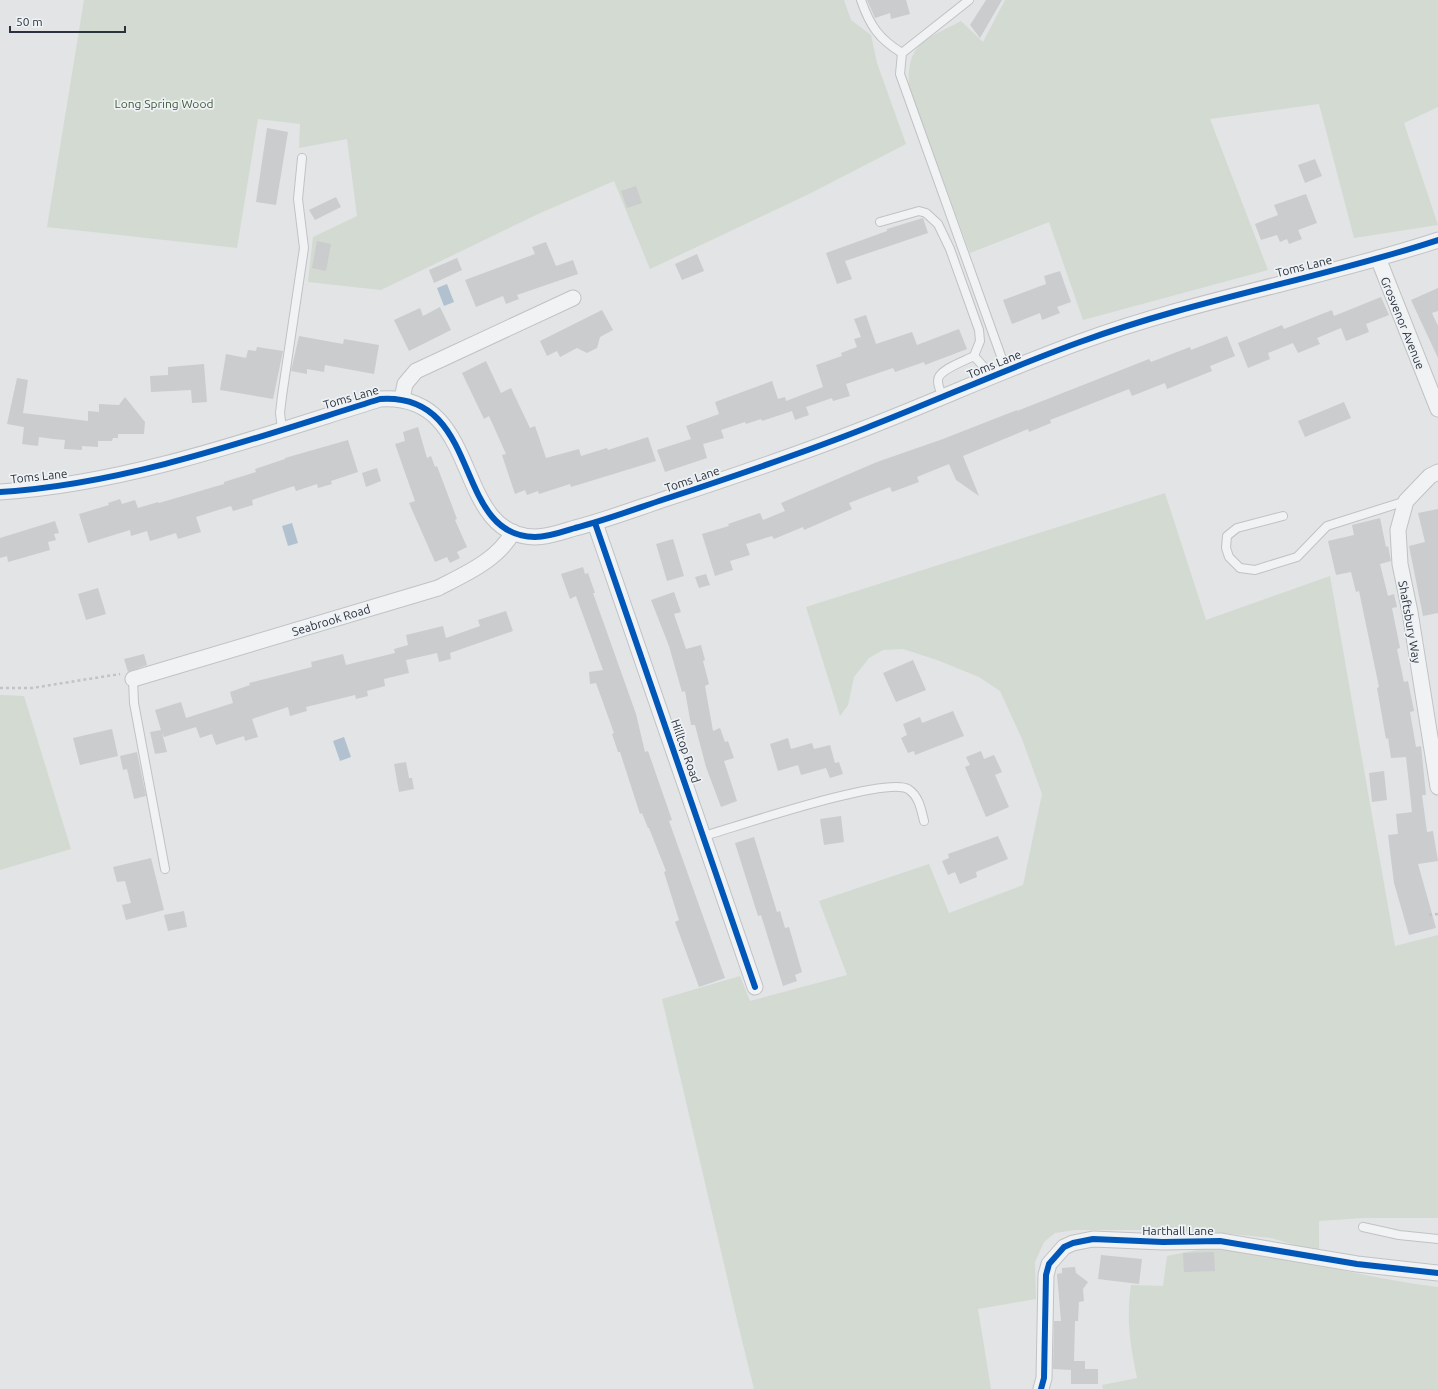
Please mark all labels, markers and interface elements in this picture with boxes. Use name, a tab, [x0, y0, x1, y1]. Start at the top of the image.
scale bar	[10, 8, 125, 34]
text: 50 m	[16, 15, 43, 28]
park label: Long Spring Wood	[115, 97, 213, 110]
street label: Toms Lane	[1275, 253, 1333, 279]
street label: Grosvenor Avenue	[1378, 275, 1428, 371]
street label: Toms Lane	[965, 347, 1023, 381]
street label: Toms Lane	[322, 383, 380, 411]
street label: Toms Lane	[663, 464, 721, 494]
street label: Toms Lane	[10, 467, 68, 485]
street label: Shaftsbury Way	[1396, 580, 1424, 665]
street label: Seabrook Road	[290, 602, 372, 638]
street label: Hilltop Road	[669, 717, 703, 785]
street label: Harthall Lane	[1142, 1224, 1214, 1237]

